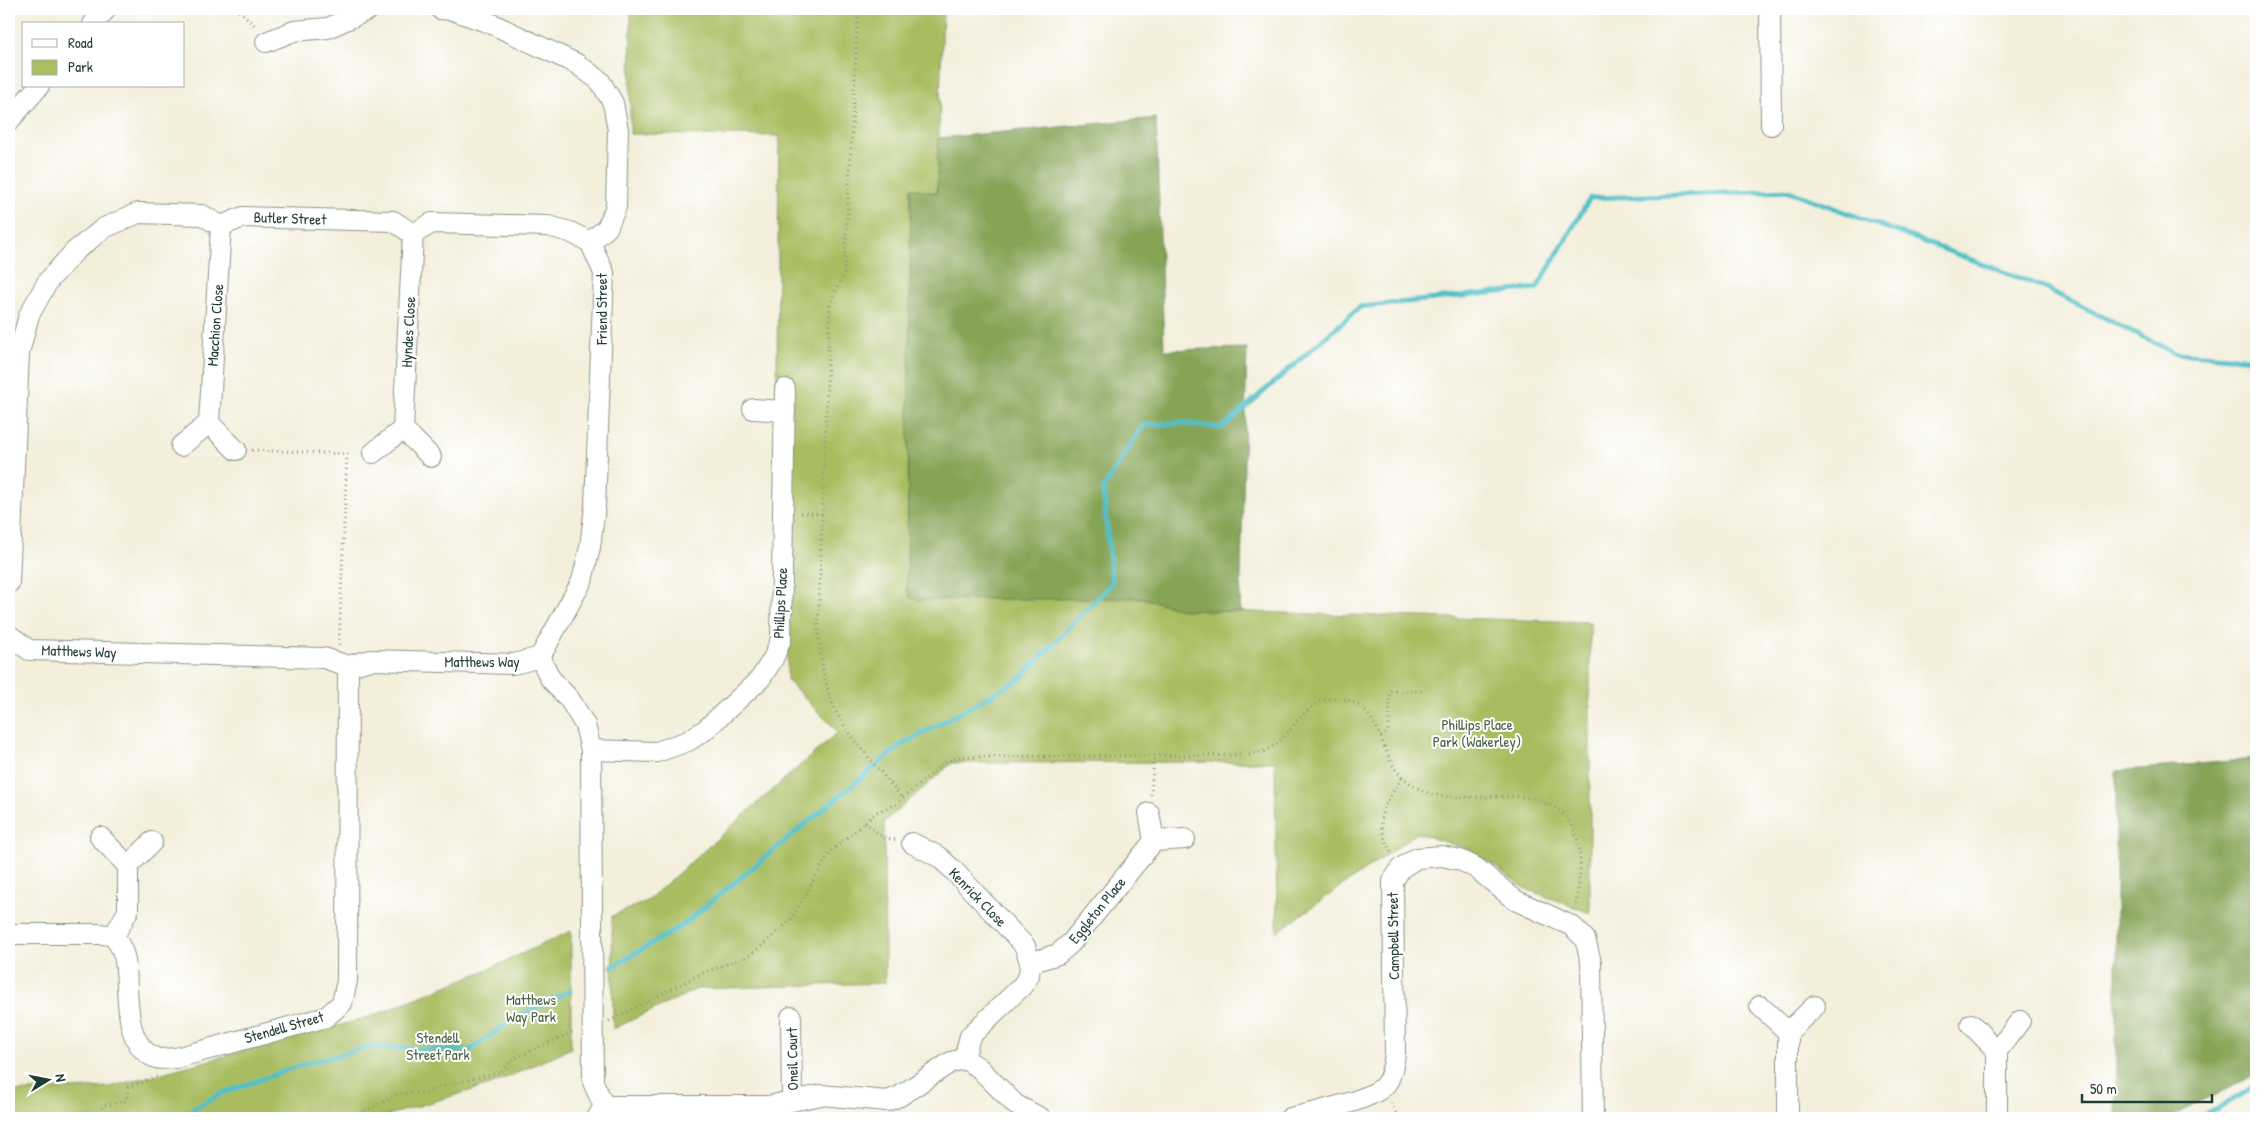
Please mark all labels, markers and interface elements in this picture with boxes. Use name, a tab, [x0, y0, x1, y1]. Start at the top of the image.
legend	[22, 22, 185, 88]
text: Road	[68, 32, 93, 53]
text: Park	[68, 56, 93, 77]
street label: Butler Street	[253, 206, 328, 230]
street label: Friend Street	[591, 272, 612, 346]
street label: Macchion Close	[202, 283, 228, 367]
street label: Hyndes Close	[396, 296, 420, 368]
street label: Phillips Place	[768, 567, 792, 639]
street label: Matthews Way	[41, 639, 117, 663]
street label: Matthews Way	[444, 651, 520, 672]
park label: Phillips Place Park (Wakerley)	[1433, 714, 1521, 752]
street label: Kenrick Close	[944, 863, 1012, 931]
street label: Eggleton Place	[1064, 872, 1130, 948]
street label: Campbell Street	[1382, 891, 1404, 980]
park label: Matthews Way Park	[506, 989, 556, 1027]
street label: Stendell Street	[242, 1005, 327, 1048]
street label: Oneil Court	[781, 1026, 803, 1091]
park label: Stendell Street Park	[406, 1027, 470, 1065]
north arrow	[22, 1054, 72, 1104]
text: N	[51, 1072, 71, 1084]
scale bar	[2082, 1072, 2212, 1104]
text: 50 m	[2090, 1078, 2117, 1099]

